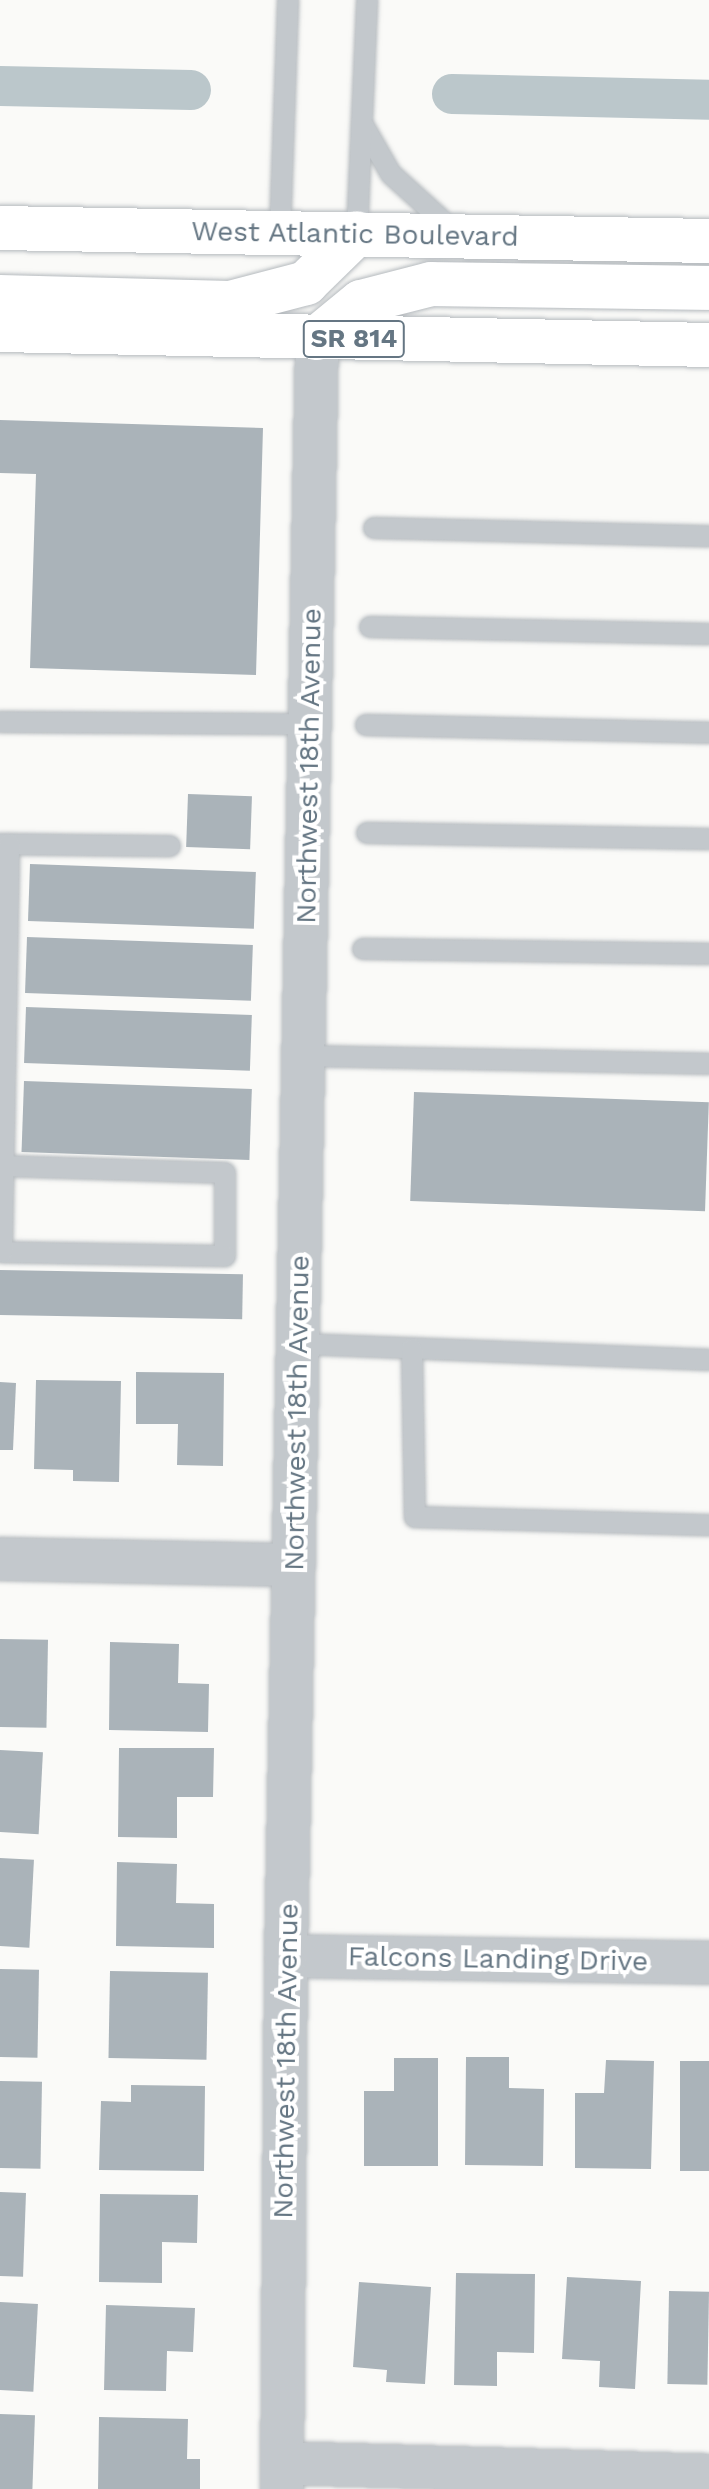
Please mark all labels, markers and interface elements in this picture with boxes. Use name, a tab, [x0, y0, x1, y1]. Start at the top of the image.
street label: West Atlantic Boulevard	[190, 214, 520, 254]
road number: SR 814	[302, 317, 406, 361]
street label: Northwest 18th Avenue	[289, 607, 329, 925]
street label: Northwest 18th Avenue	[277, 1254, 317, 1572]
street label: Northwest 18th Avenue	[266, 1902, 306, 2220]
street label: Falcons Landing Drive	[347, 1940, 649, 1978]

